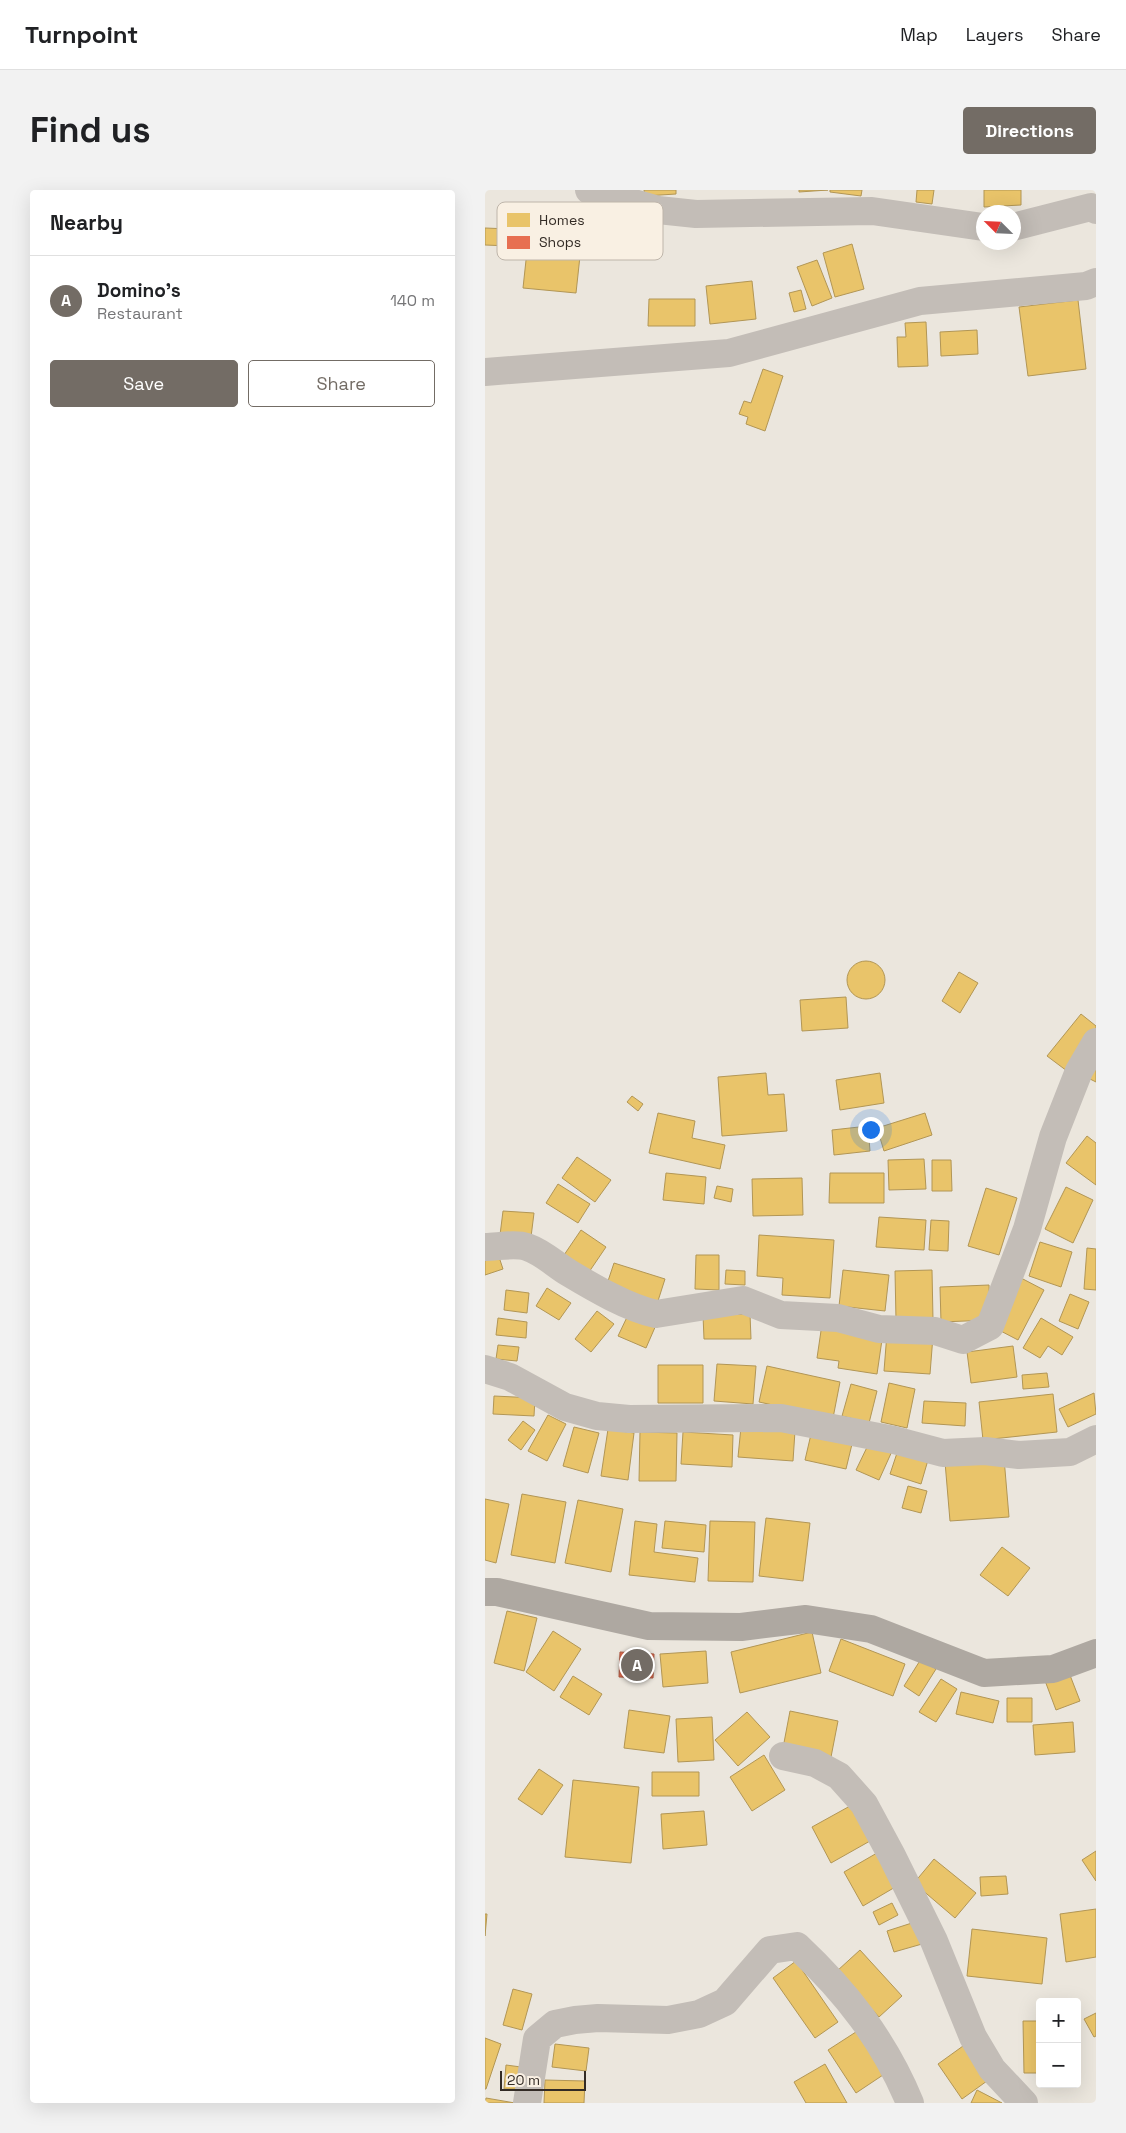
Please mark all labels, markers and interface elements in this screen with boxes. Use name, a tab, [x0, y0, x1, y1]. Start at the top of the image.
text: Turnpoint	[25, 19, 138, 50]
text: Map	[900, 23, 938, 46]
text: Layers	[966, 23, 1023, 46]
text: Share	[1051, 23, 1101, 46]
button: Directions	[963, 107, 1096, 154]
text: Find us	[30, 108, 151, 152]
legend	[497, 202, 663, 260]
north arrow	[976, 205, 1021, 250]
text: Nearby	[50, 209, 123, 236]
text: Homes	[539, 211, 585, 229]
text: Shops	[539, 233, 581, 251]
text: Domino's	[97, 278, 181, 303]
text: A	[61, 290, 71, 311]
text: 140 m	[390, 290, 435, 311]
text: Restaurant	[97, 303, 183, 324]
button: Save	[50, 360, 238, 407]
button: Share	[248, 360, 435, 407]
your location	[858, 1117, 884, 1143]
pin: A	[621, 1646, 653, 1684]
map controls	[1036, 1998, 1081, 2088]
button: +	[1036, 1998, 1081, 2043]
button: −	[1036, 2043, 1081, 2088]
scale bar	[500, 2068, 586, 2091]
text: 20 m	[507, 2071, 540, 2089]

